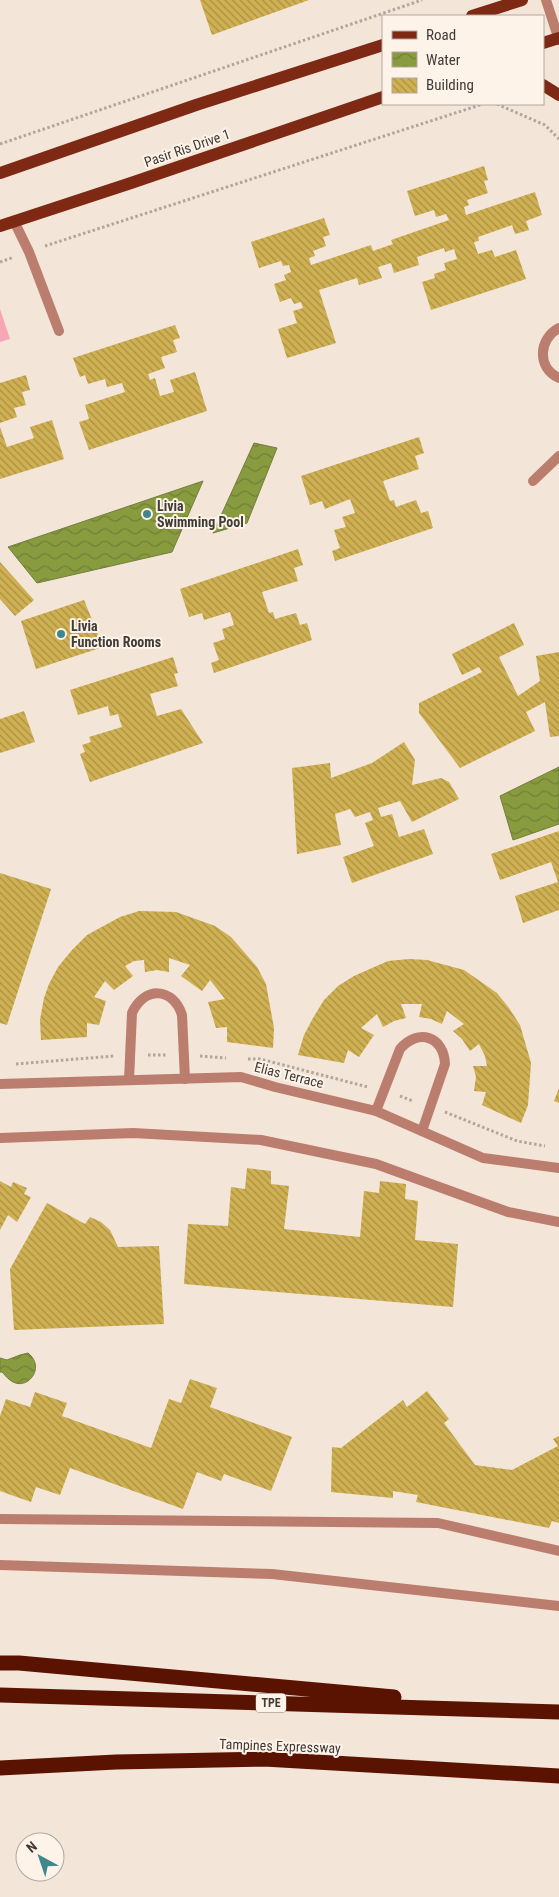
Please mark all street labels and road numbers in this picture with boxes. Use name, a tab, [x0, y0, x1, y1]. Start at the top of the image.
street label: Pasir Ris Drive 1	[142, 126, 232, 170]
street label: Elias Terrace	[253, 1059, 326, 1091]
road number: TPE	[256, 1694, 286, 1712]
street label: Tampines Expressway	[219, 1736, 341, 1756]

